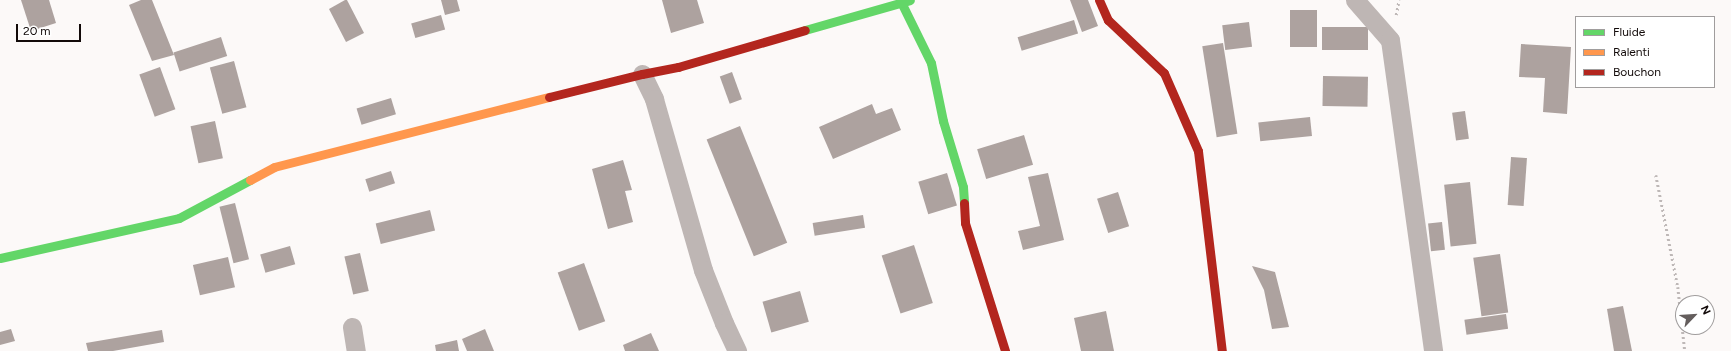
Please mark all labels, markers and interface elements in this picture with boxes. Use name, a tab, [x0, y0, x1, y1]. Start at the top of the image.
scale bar	[18, 16, 83, 42]
legend	[1575, 16, 1715, 88]
text: 20 m	[23, 24, 51, 38]
text: Fluide	[1613, 25, 1645, 39]
text: Ralenti	[1613, 45, 1650, 59]
text: Bouchon	[1613, 65, 1661, 79]
north arrow	[1675, 295, 1715, 335]
text: N	[1698, 304, 1713, 317]

